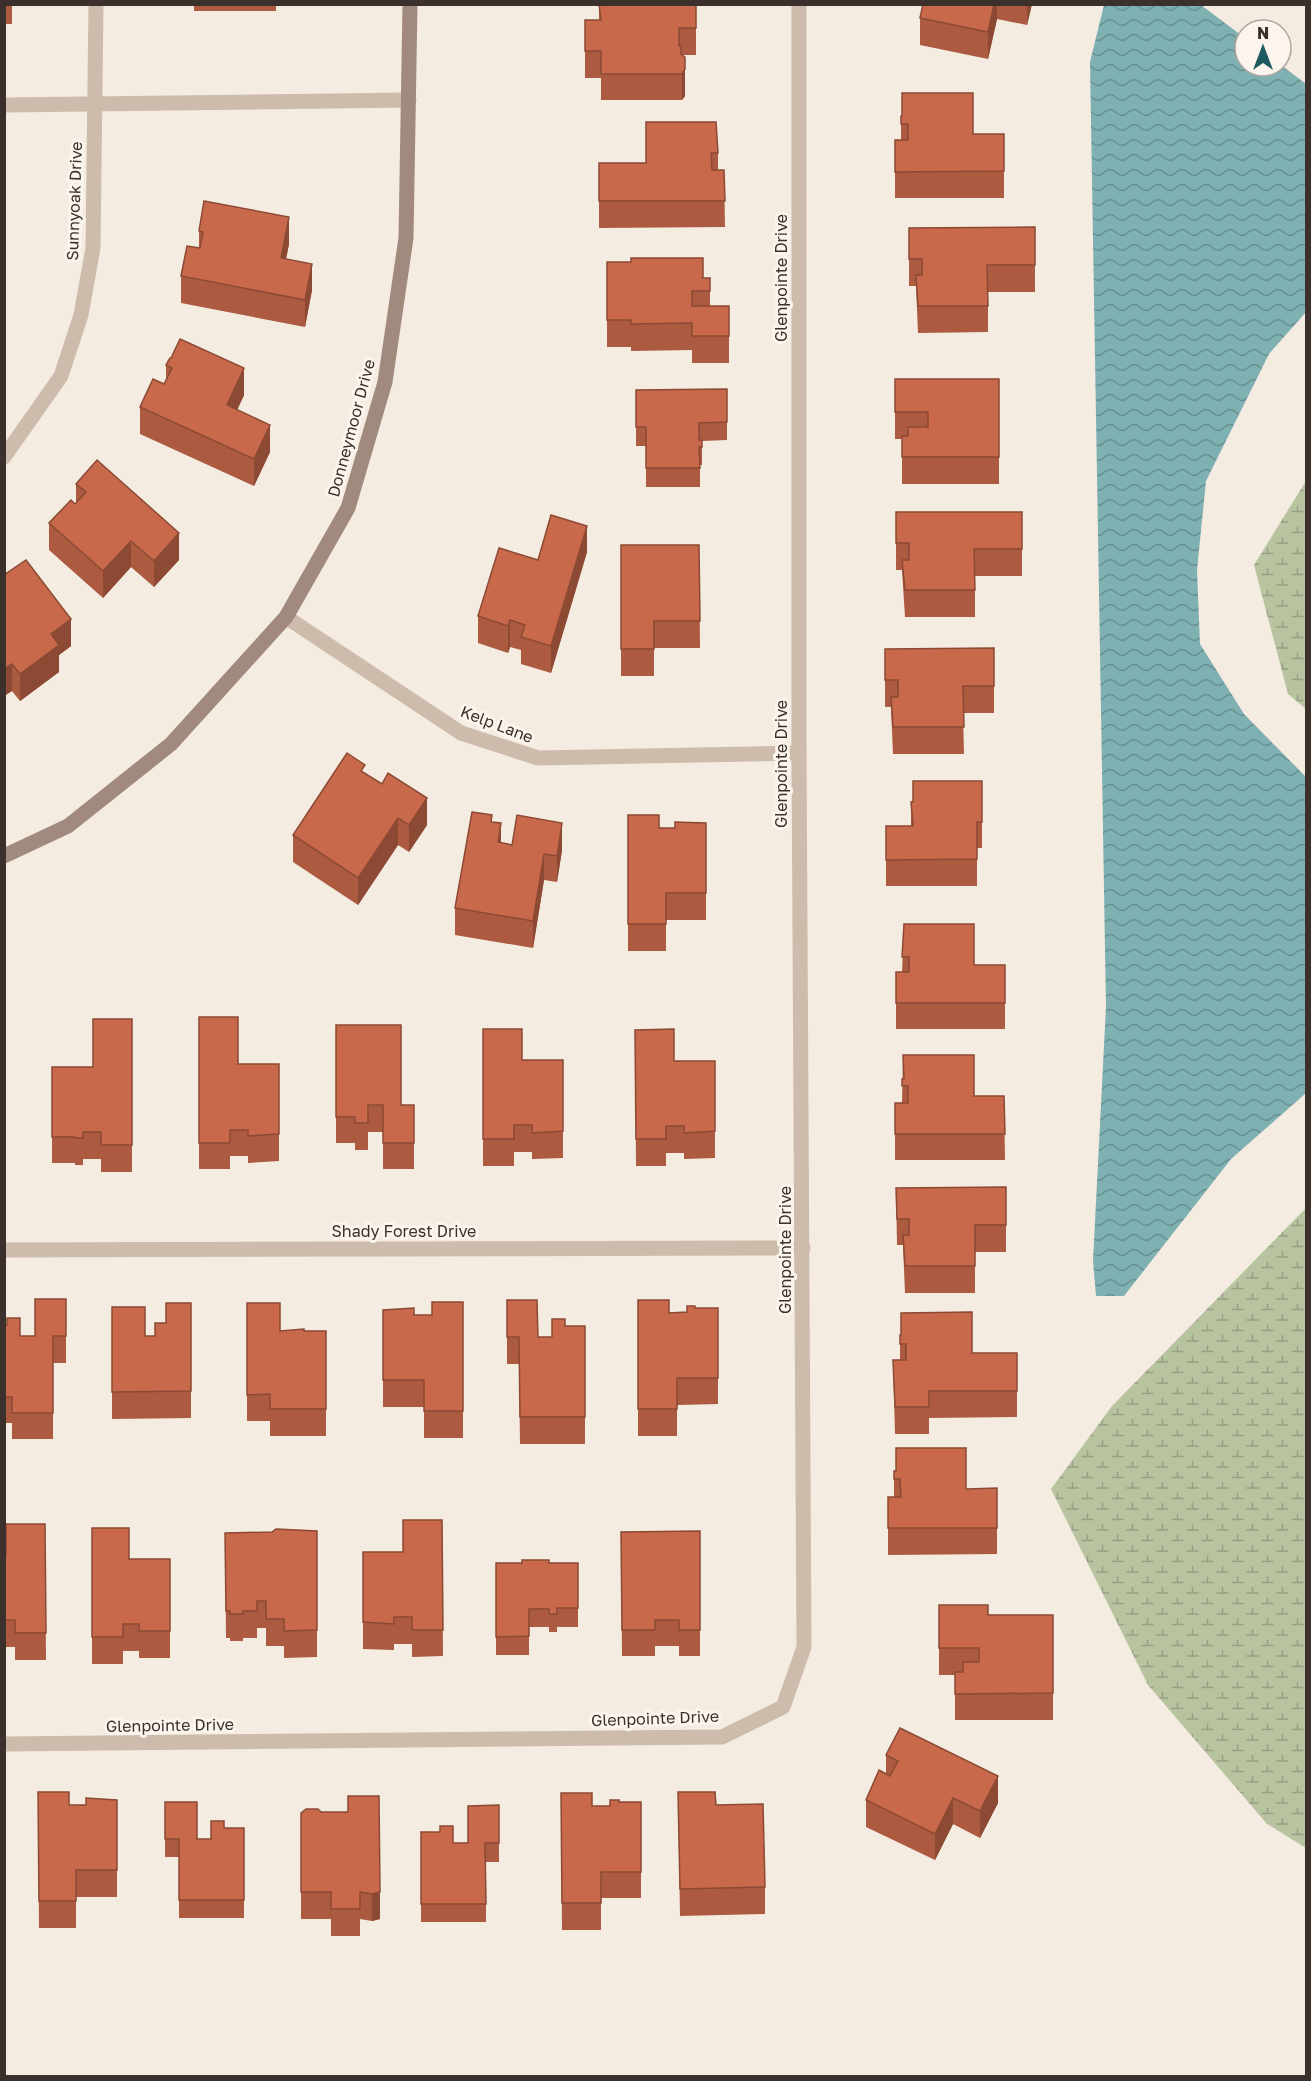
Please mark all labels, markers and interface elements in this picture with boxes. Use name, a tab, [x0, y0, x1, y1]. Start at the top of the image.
north arrow	[1233, 18, 1293, 78]
text: N	[1257, 23, 1269, 43]
street label: Sunnyoak Drive	[62, 141, 86, 261]
street label: Glenpointe Drive	[771, 214, 791, 342]
street label: Donneymoor Drive	[323, 357, 379, 499]
street label: Glenpointe Drive	[771, 700, 791, 828]
street label: Kelp Lane	[458, 701, 536, 747]
street label: Glenpointe Drive	[775, 1186, 795, 1314]
street label: Shady Forest Drive	[332, 1221, 476, 1241]
street label: Glenpointe Drive	[591, 1706, 719, 1730]
street label: Glenpointe Drive	[106, 1714, 234, 1736]

